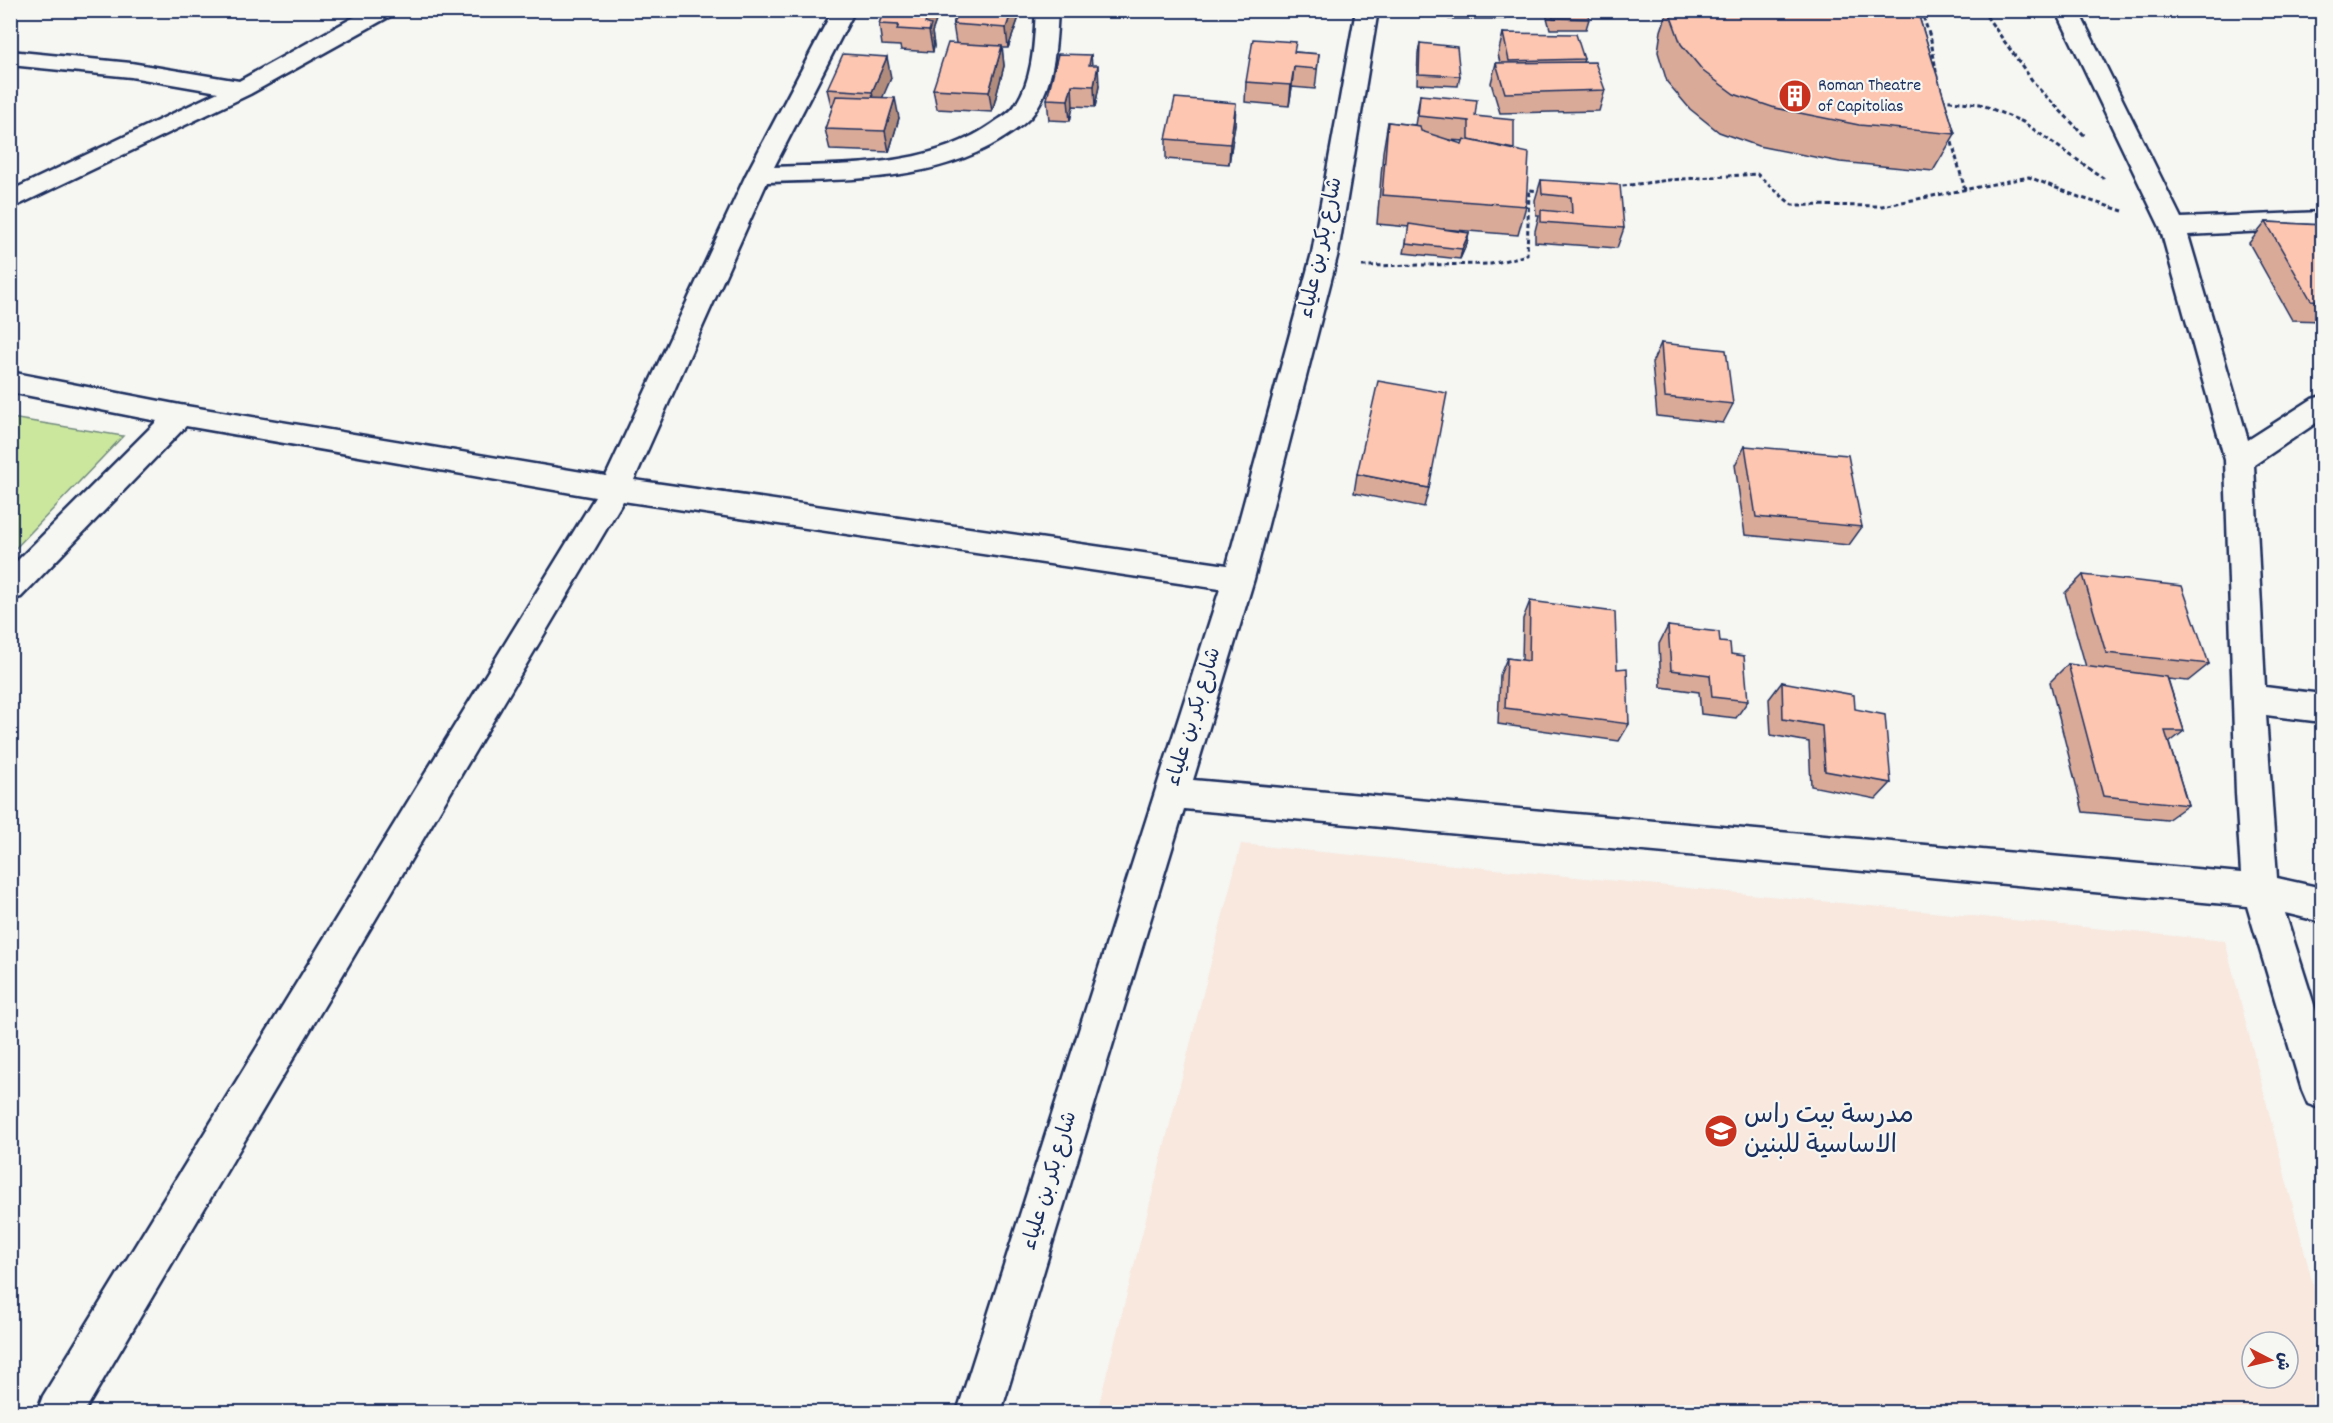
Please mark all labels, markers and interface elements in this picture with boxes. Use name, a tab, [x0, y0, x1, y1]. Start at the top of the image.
place label: Roman Theatre of Capitolias	[1818, 74, 1921, 120]
building icon: Roman Theatre of Capitolias	[1777, 78, 1813, 114]
street label: شارع بكر بن علياء	[1292, 175, 1352, 321]
street label: شارع بكر بن علياء	[1160, 644, 1230, 790]
place label: مدرسة بيت راس الاساسية للبنين	[1744, 1098, 1914, 1165]
street label: شارع بكر بن علياء	[1016, 1108, 1086, 1254]
school or university icon: مدرسة بيت راس الاساسية للبنين	[1703, 1113, 1739, 1149]
north arrow	[2240, 1330, 2300, 1390]
text: ش	[2270, 1351, 2295, 1372]

